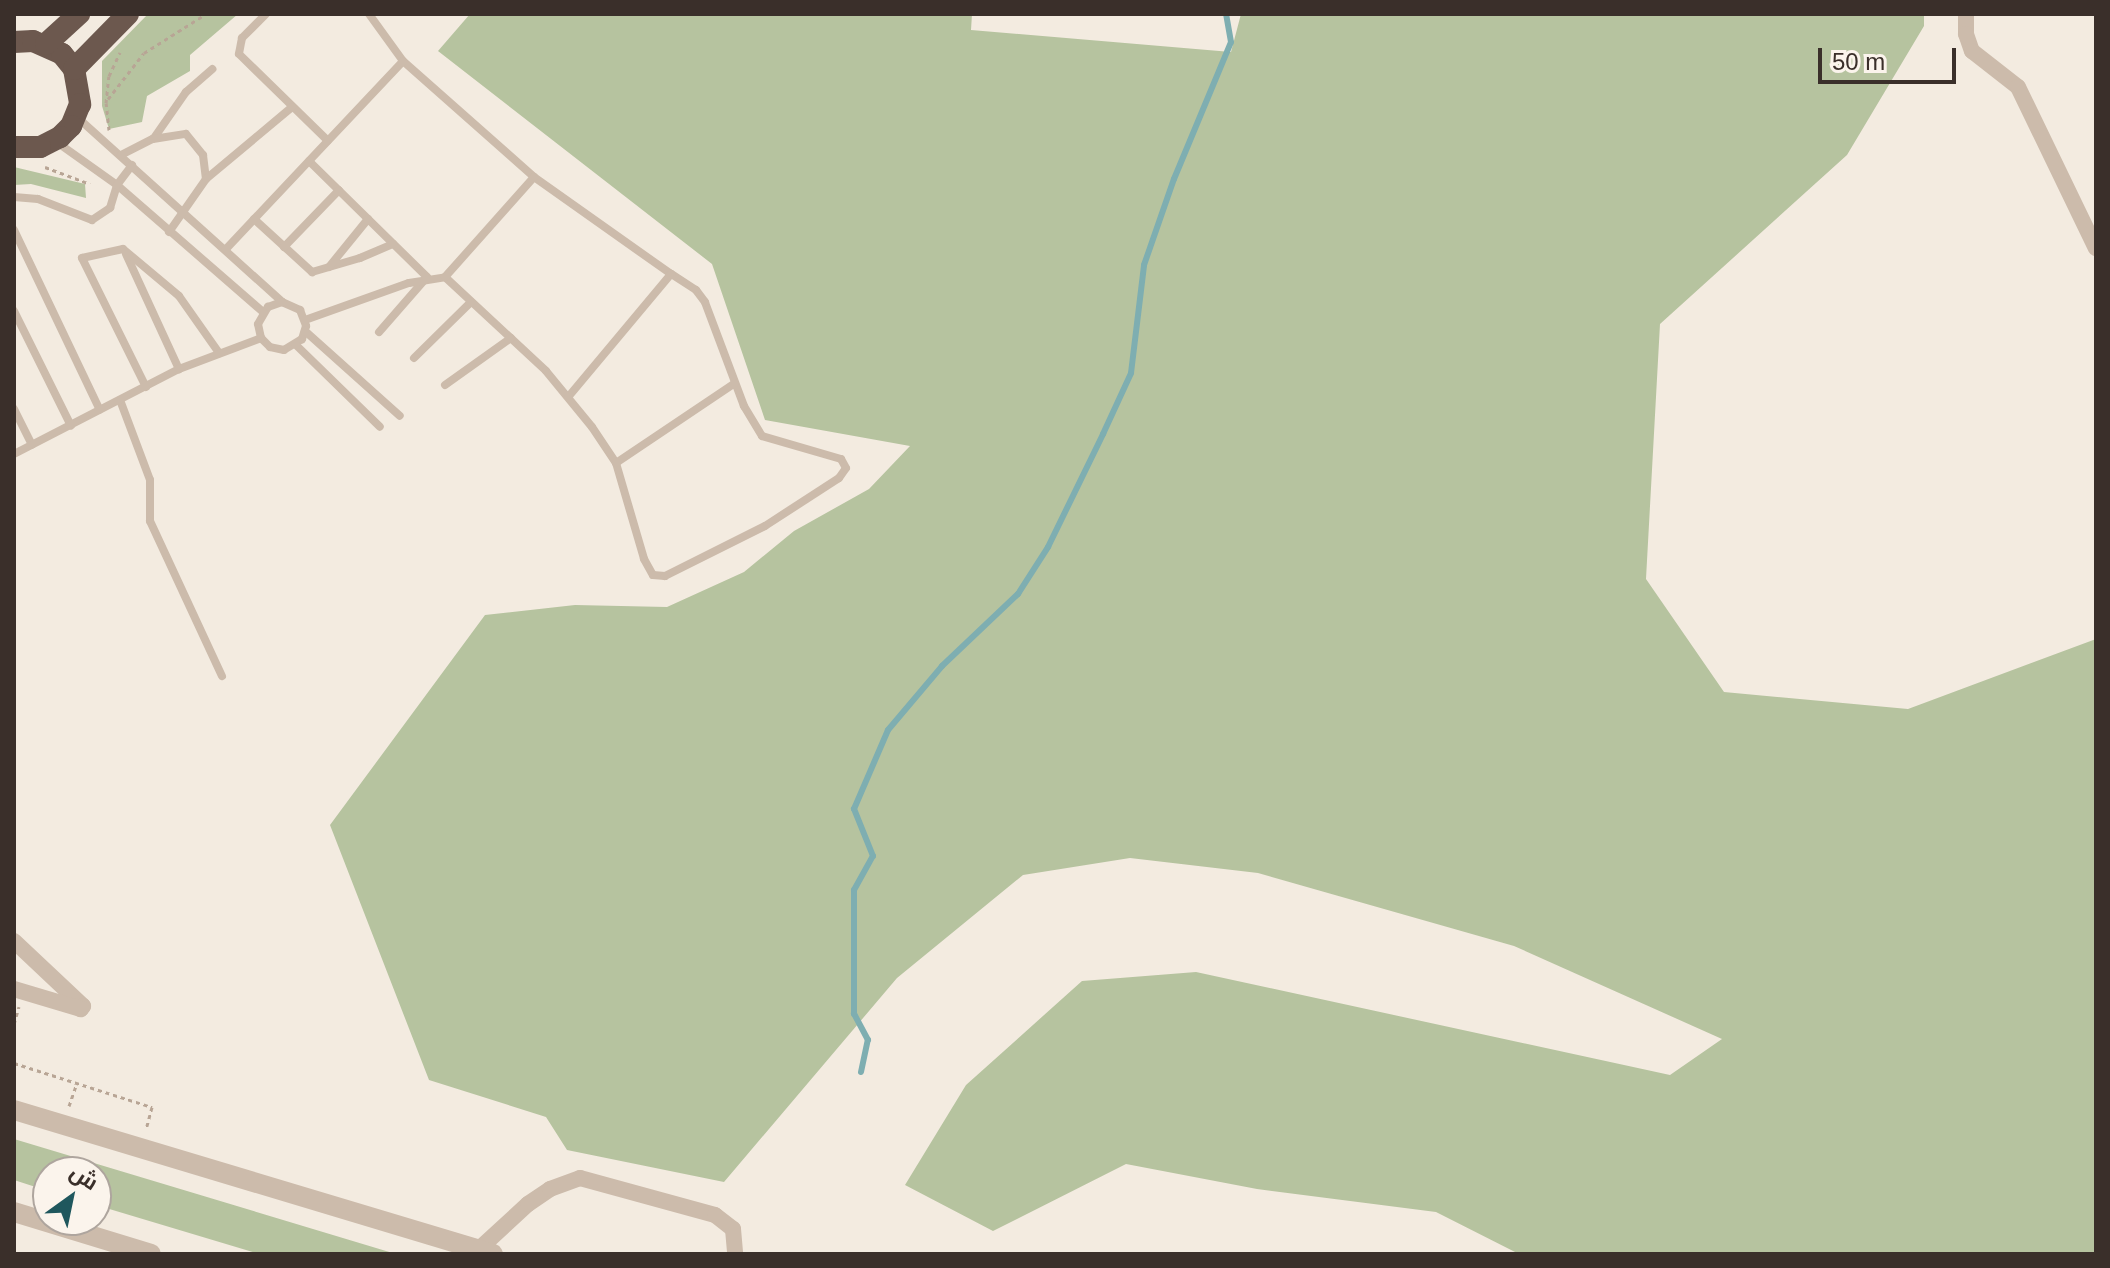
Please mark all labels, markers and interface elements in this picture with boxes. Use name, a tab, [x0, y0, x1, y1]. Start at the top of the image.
scale bar	[1822, 32, 1960, 82]
text: 50 m	[1832, 48, 1885, 75]
north arrow	[32, 1156, 112, 1236]
text: ش	[66, 1159, 103, 1195]

